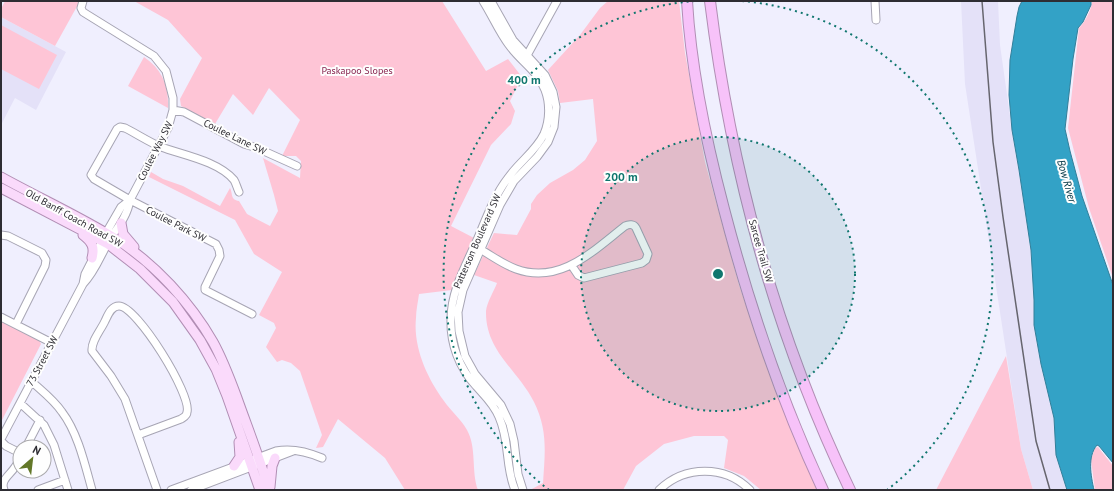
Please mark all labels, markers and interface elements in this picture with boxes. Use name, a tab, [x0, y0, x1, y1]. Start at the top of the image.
park label: Paskapoo Slopes	[321, 64, 393, 77]
text: 400 m	[507, 72, 541, 87]
street label: Coulee Lane SW	[201, 116, 269, 158]
street label: Coulee Way SW	[134, 118, 176, 183]
water label: Bow River	[1054, 158, 1080, 205]
text: 200 m	[604, 169, 638, 184]
street label: Old Banff Coach Road SW	[23, 186, 125, 250]
street label: Patterson Boulevard SW	[450, 191, 504, 290]
street label: Coulee Park SW	[144, 203, 209, 245]
street label: Sarcee Trail SW	[746, 218, 776, 285]
centre of rings	[711, 267, 725, 281]
street label: 73 Street SW	[23, 333, 61, 388]
north arrow	[12, 439, 52, 479]
text: N	[30, 442, 43, 458]

